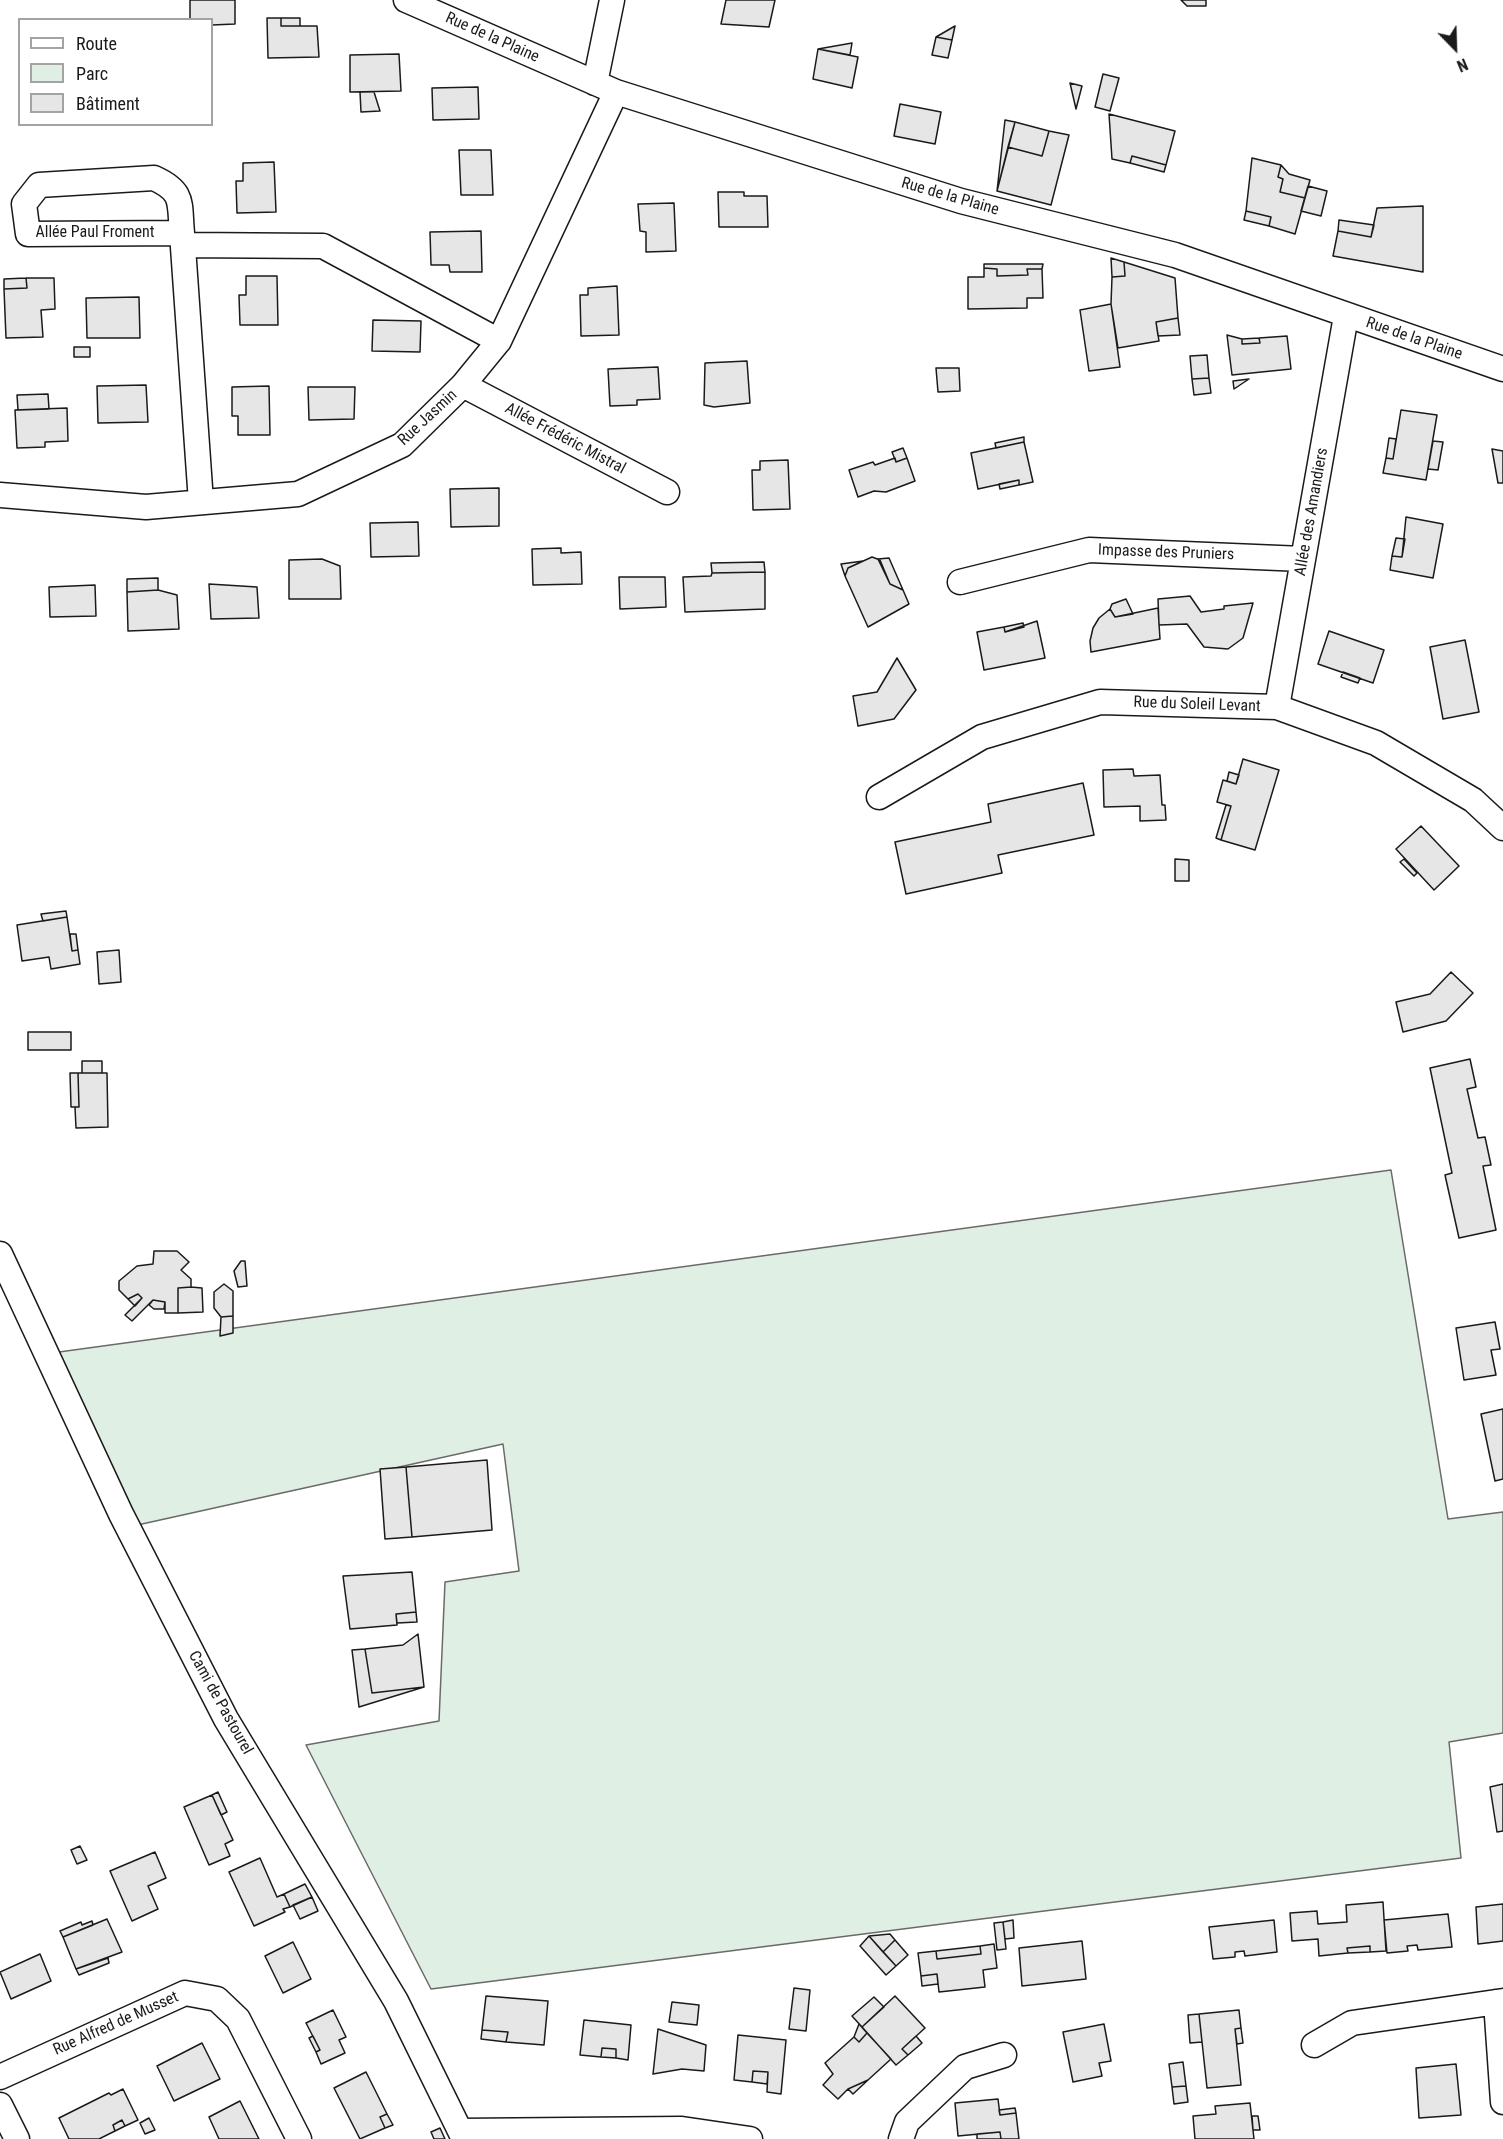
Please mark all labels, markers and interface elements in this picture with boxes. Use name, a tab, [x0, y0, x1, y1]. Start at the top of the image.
street label: Rue de la Plaine	[442, 9, 542, 67]
legend	[18, 18, 213, 126]
north arrow	[1425, 18, 1485, 78]
text: Route	[76, 33, 117, 54]
text: N	[1454, 54, 1470, 76]
text: Parc	[76, 63, 108, 84]
text: Bâtiment	[76, 93, 140, 114]
street label: Rue de la Plaine	[899, 174, 1001, 220]
street label: Allée Paul Froment	[35, 223, 155, 243]
street label: Rue de la Plaine	[1363, 314, 1465, 364]
street label: Rue Jasmin	[395, 386, 461, 450]
street label: Allée Frédéric Mistral	[501, 399, 629, 479]
street label: Allée des Amandiers	[1291, 447, 1333, 577]
street label: Impasse des Pruniers	[1098, 541, 1234, 565]
street label: Rue du Soleil Levant	[1133, 693, 1261, 717]
street label: Cami de Pastourel	[184, 1648, 256, 1758]
street label: Rue Alfred de Musset	[50, 1988, 182, 2060]

